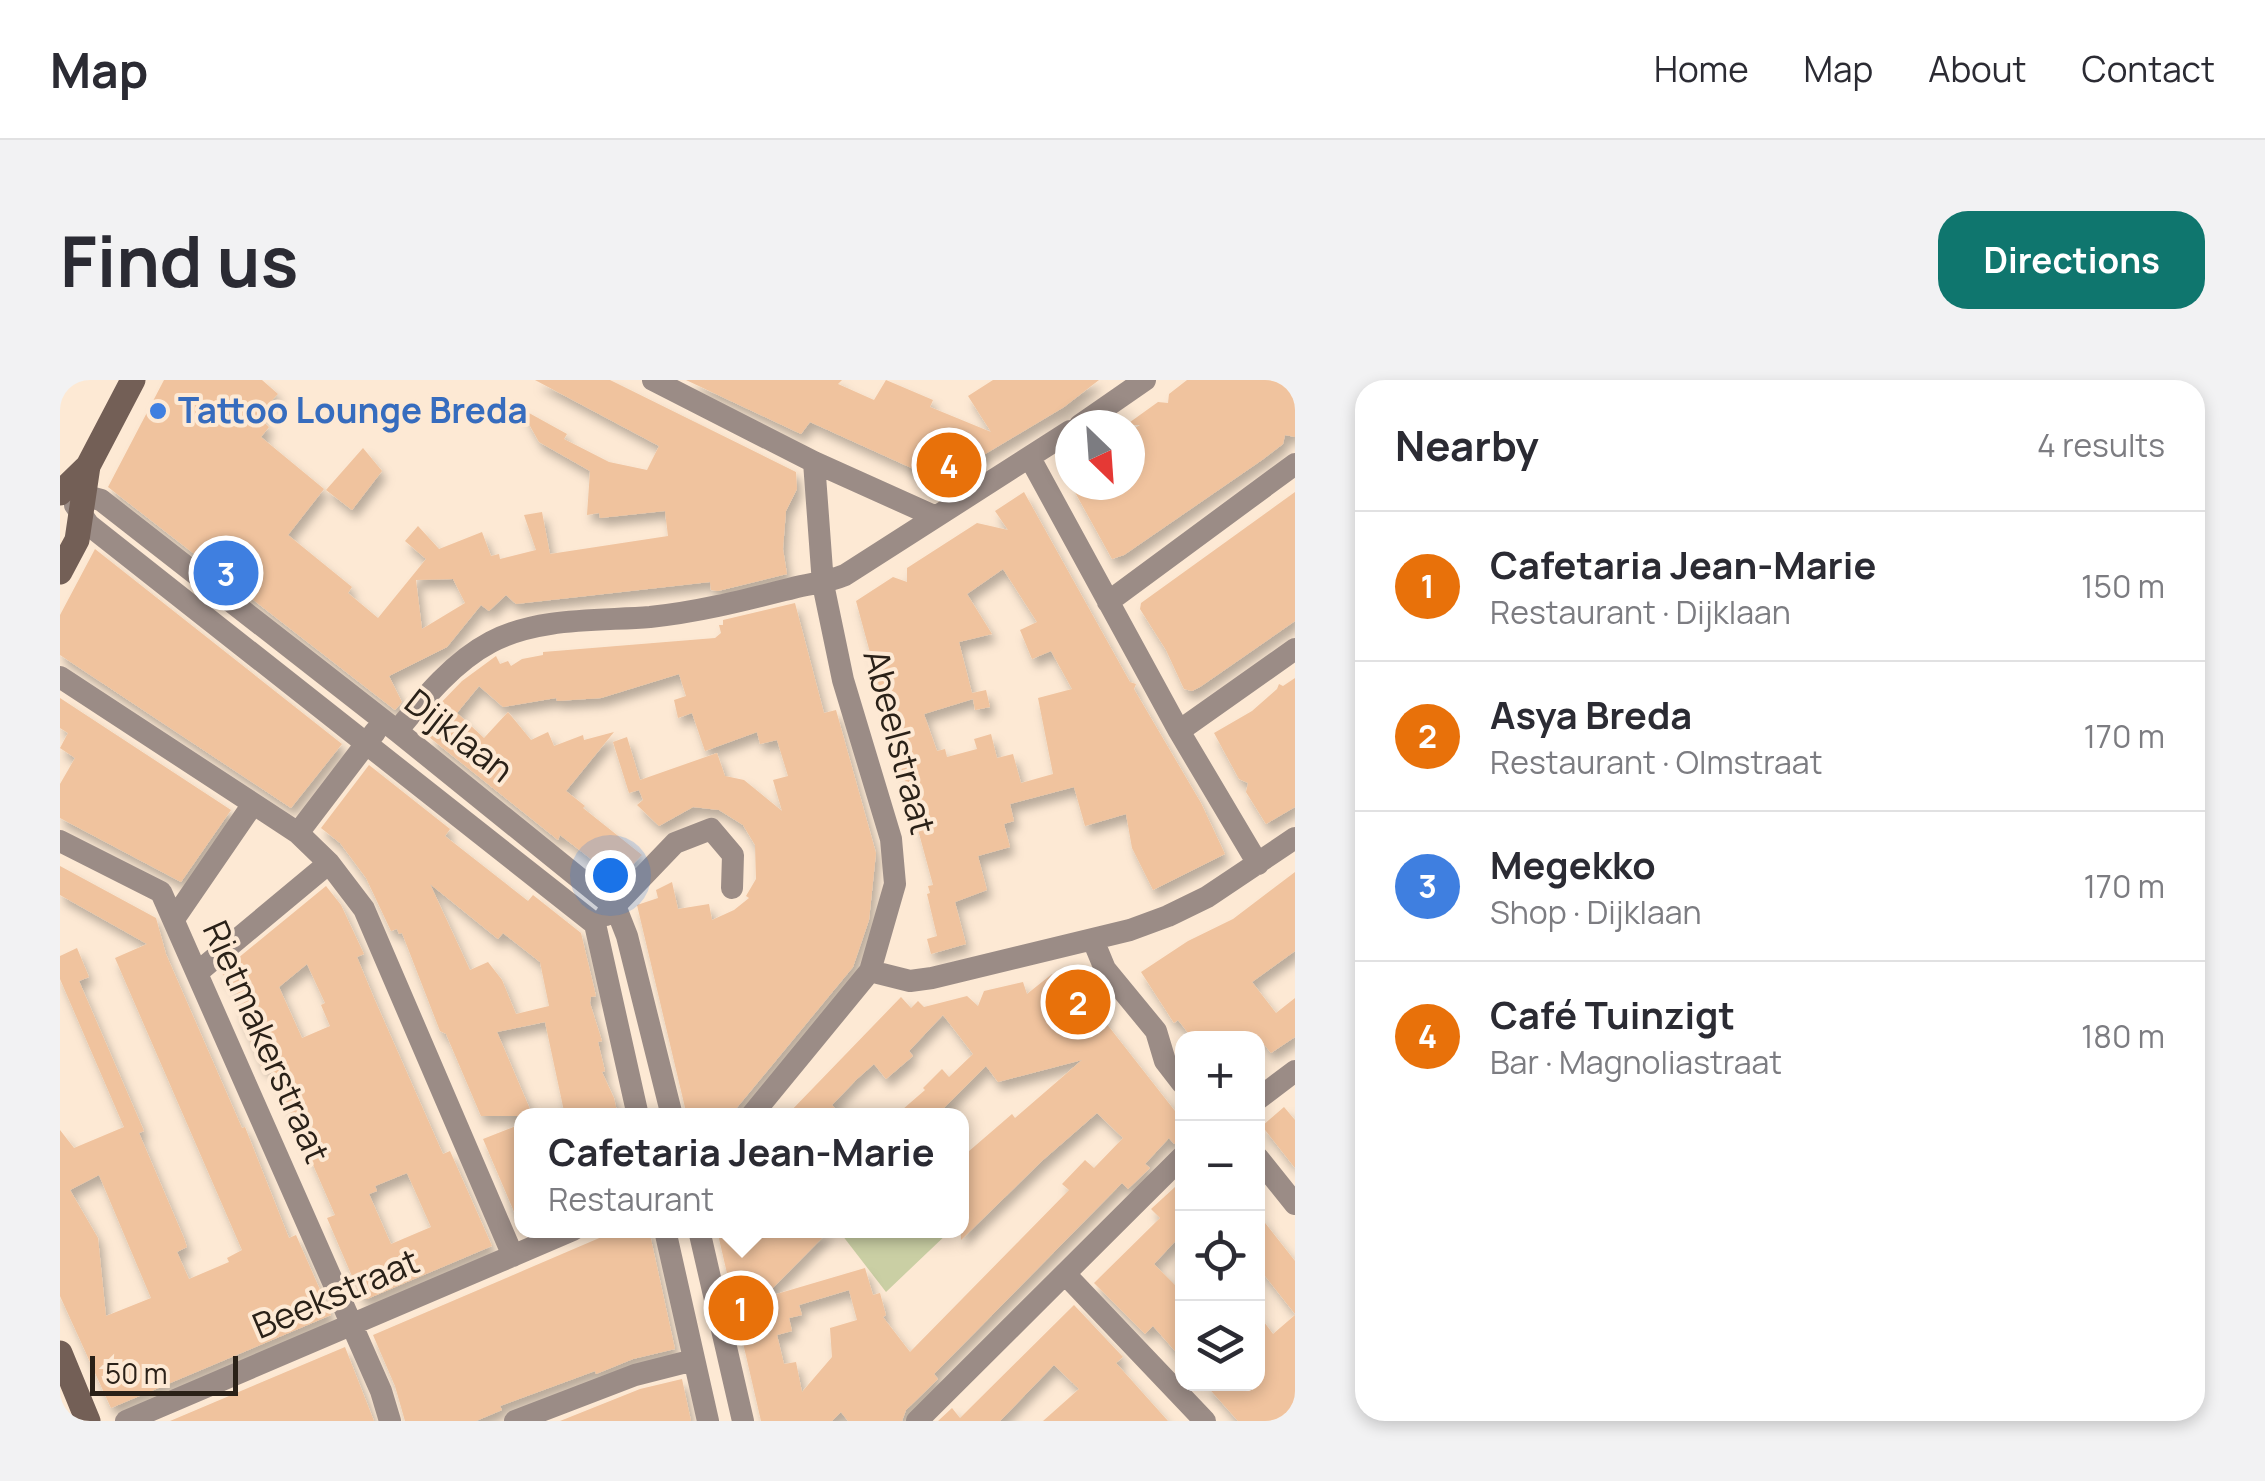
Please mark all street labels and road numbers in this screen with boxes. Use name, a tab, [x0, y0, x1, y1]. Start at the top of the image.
street label: Abeelstraat	[852, 644, 948, 839]
street label: Dijklaan	[395, 678, 524, 793]
street label: Rietmakerstraat	[192, 913, 342, 1170]
street label: Beekstraat	[245, 1236, 426, 1350]

